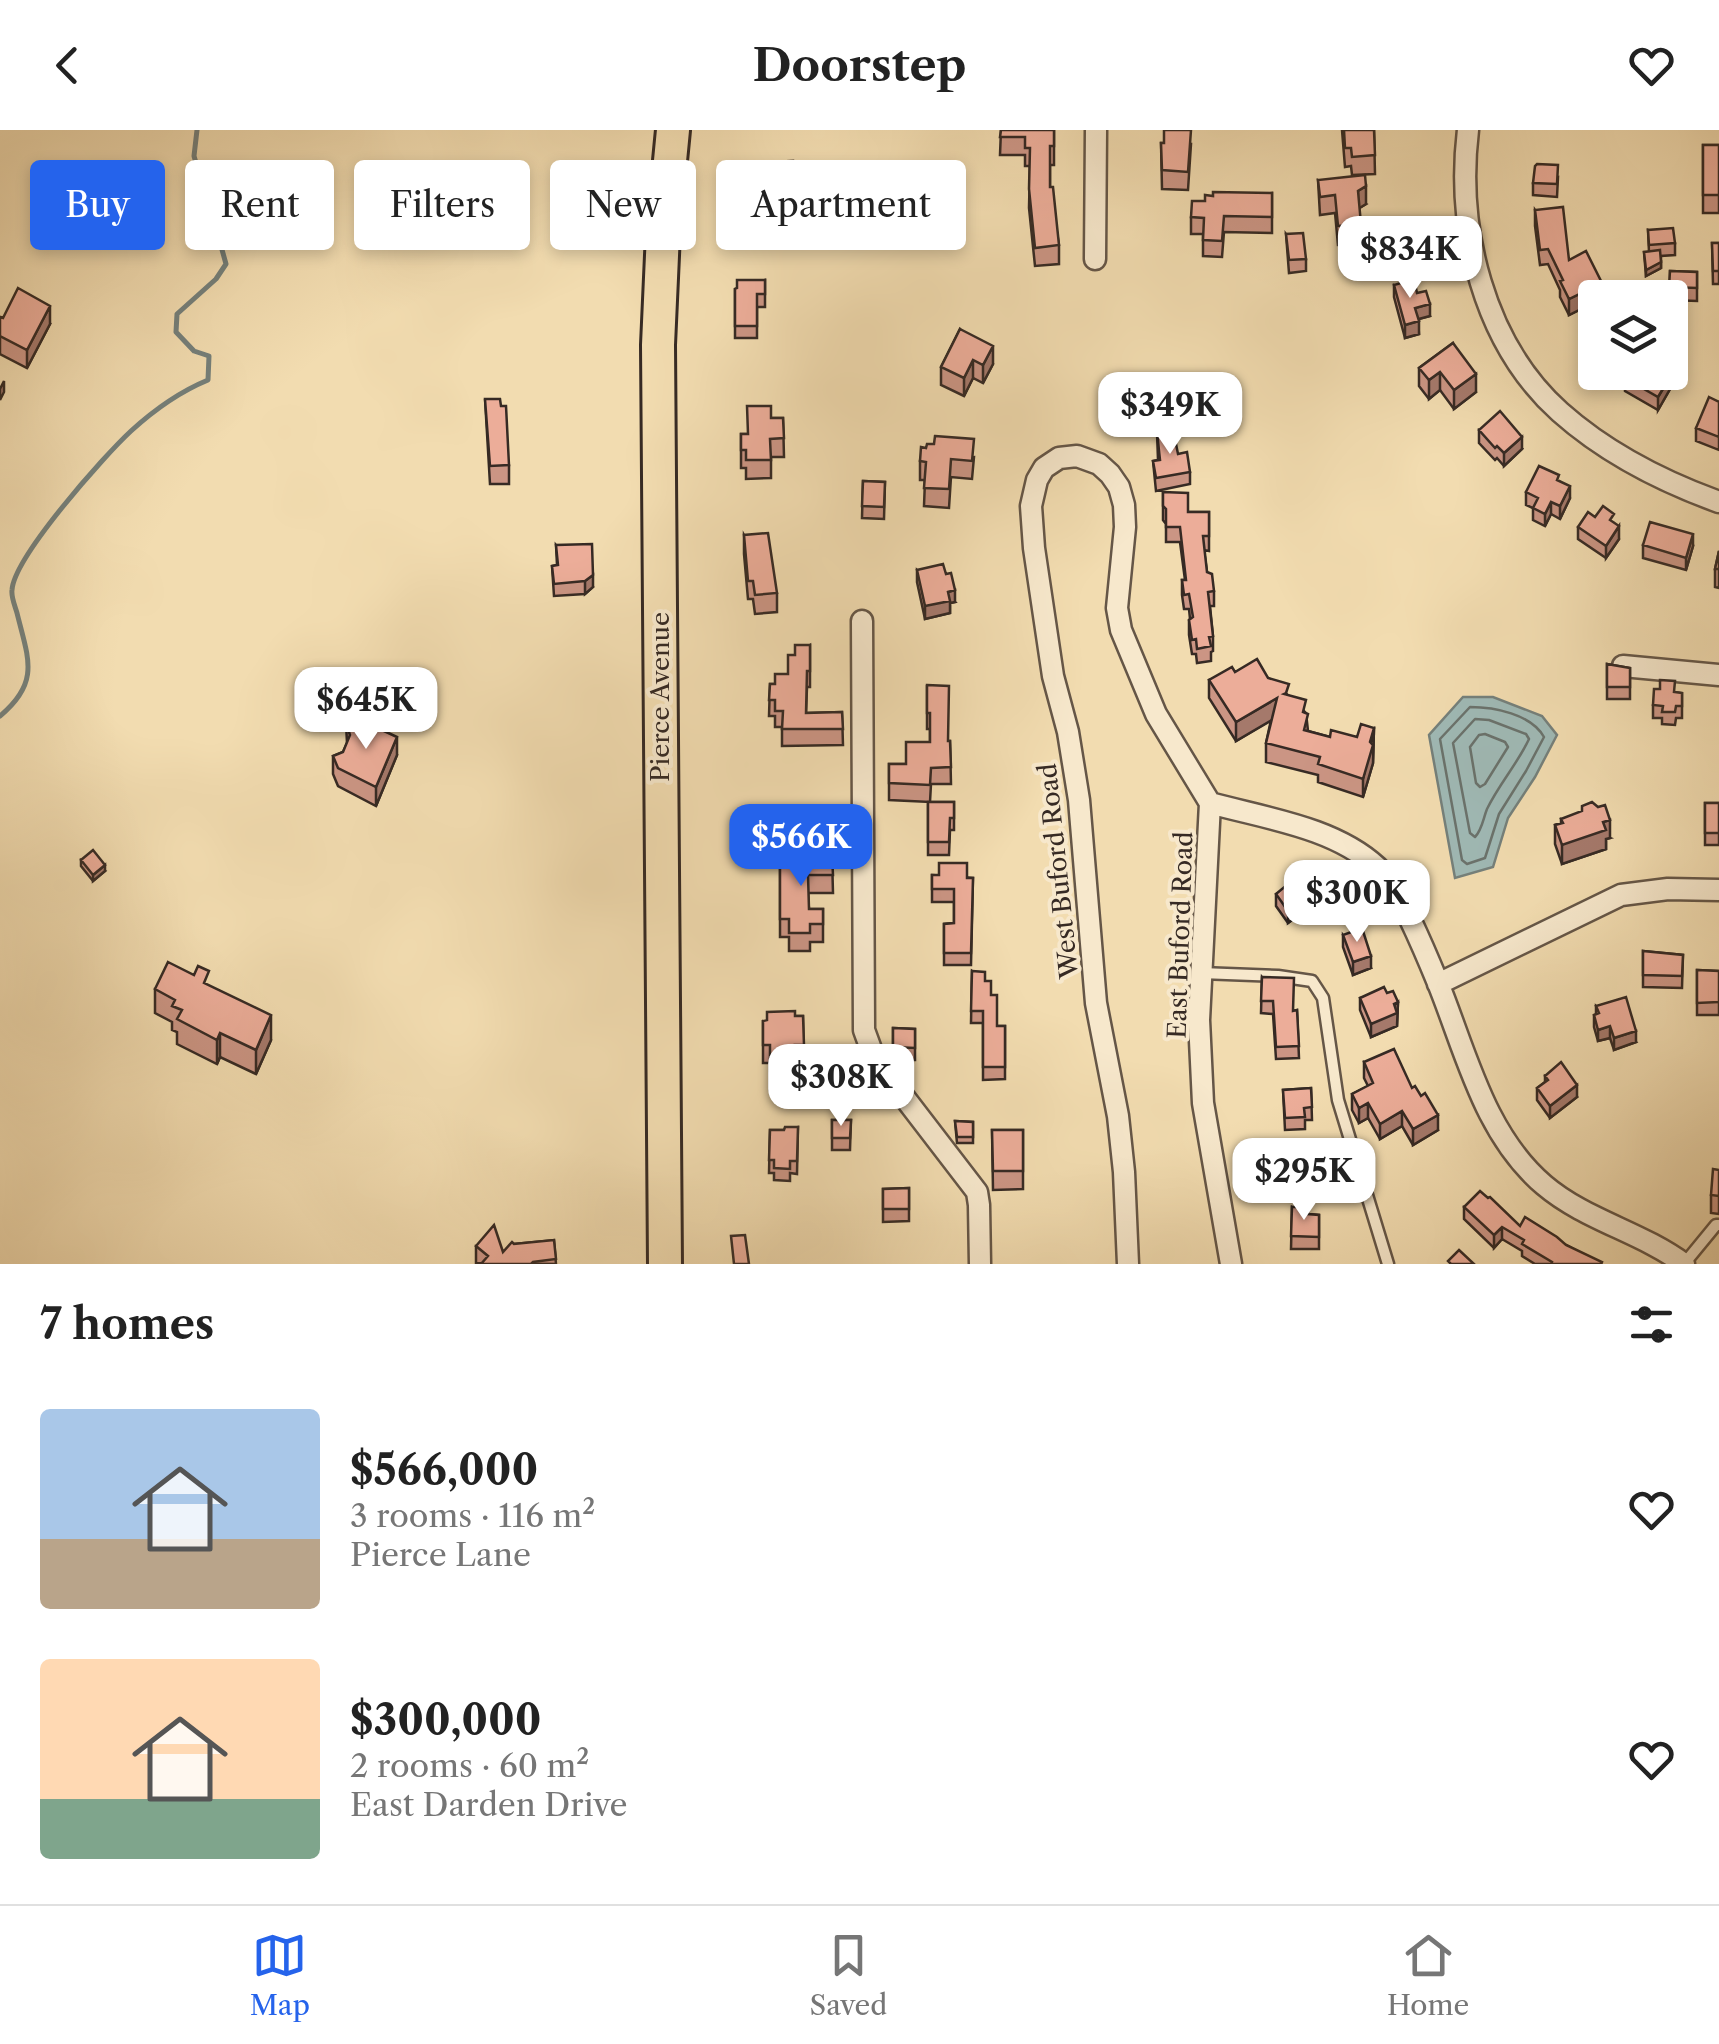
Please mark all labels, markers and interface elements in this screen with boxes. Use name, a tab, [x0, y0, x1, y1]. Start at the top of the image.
text: Doorstep	[752, 37, 967, 93]
icon: back	[40, 38, 95, 93]
icon: heart	[1624, 38, 1679, 93]
chip: Buy	[30, 160, 165, 250]
chip: Rent	[185, 160, 334, 250]
chip: Filters	[354, 160, 530, 250]
chip: New	[550, 160, 696, 250]
chip: Apartment	[716, 160, 966, 250]
pin: $834K	[1340, 216, 1480, 301]
text: $834K	[1360, 229, 1460, 268]
map controls	[1578, 280, 1688, 390]
button: layers	[1578, 280, 1688, 390]
pin: $349K	[1100, 372, 1240, 457]
text: $349K	[1120, 385, 1220, 424]
street label: Pierce Avenue	[645, 612, 676, 782]
pin: $645K	[296, 667, 436, 752]
text: $645K	[316, 680, 416, 719]
street label: West Buford Road	[1032, 762, 1085, 981]
pin: $566K	[731, 804, 871, 889]
text: $566K	[751, 817, 851, 856]
street label: East Buford Road	[1161, 831, 1200, 1039]
pin: $300K	[1287, 860, 1427, 945]
text: $300K	[1306, 873, 1408, 912]
pin: $308K	[771, 1044, 911, 1129]
text: $308K	[790, 1057, 892, 1096]
pin: $295K	[1234, 1138, 1374, 1223]
text: $295K	[1254, 1151, 1354, 1190]
icon: filters	[1624, 1297, 1679, 1352]
text: 7 homes	[40, 1298, 214, 1350]
text: $566,000	[350, 1444, 538, 1496]
icon: home	[120, 1449, 240, 1569]
icon: heart	[1624, 1482, 1679, 1537]
text: 3 rooms · 116 m²	[350, 1496, 595, 1535]
text: Pierce Lane	[350, 1535, 531, 1574]
text: $300,000	[350, 1694, 542, 1746]
icon: home	[120, 1699, 240, 1819]
icon: heart	[1624, 1732, 1679, 1787]
text: 2 rooms · 60 m²	[350, 1746, 589, 1785]
text: East Darden Drive	[350, 1785, 628, 1824]
tab: Map	[250, 1928, 310, 2022]
tab: Saved	[810, 1928, 887, 2022]
tab: Home	[1387, 1928, 1469, 2022]

